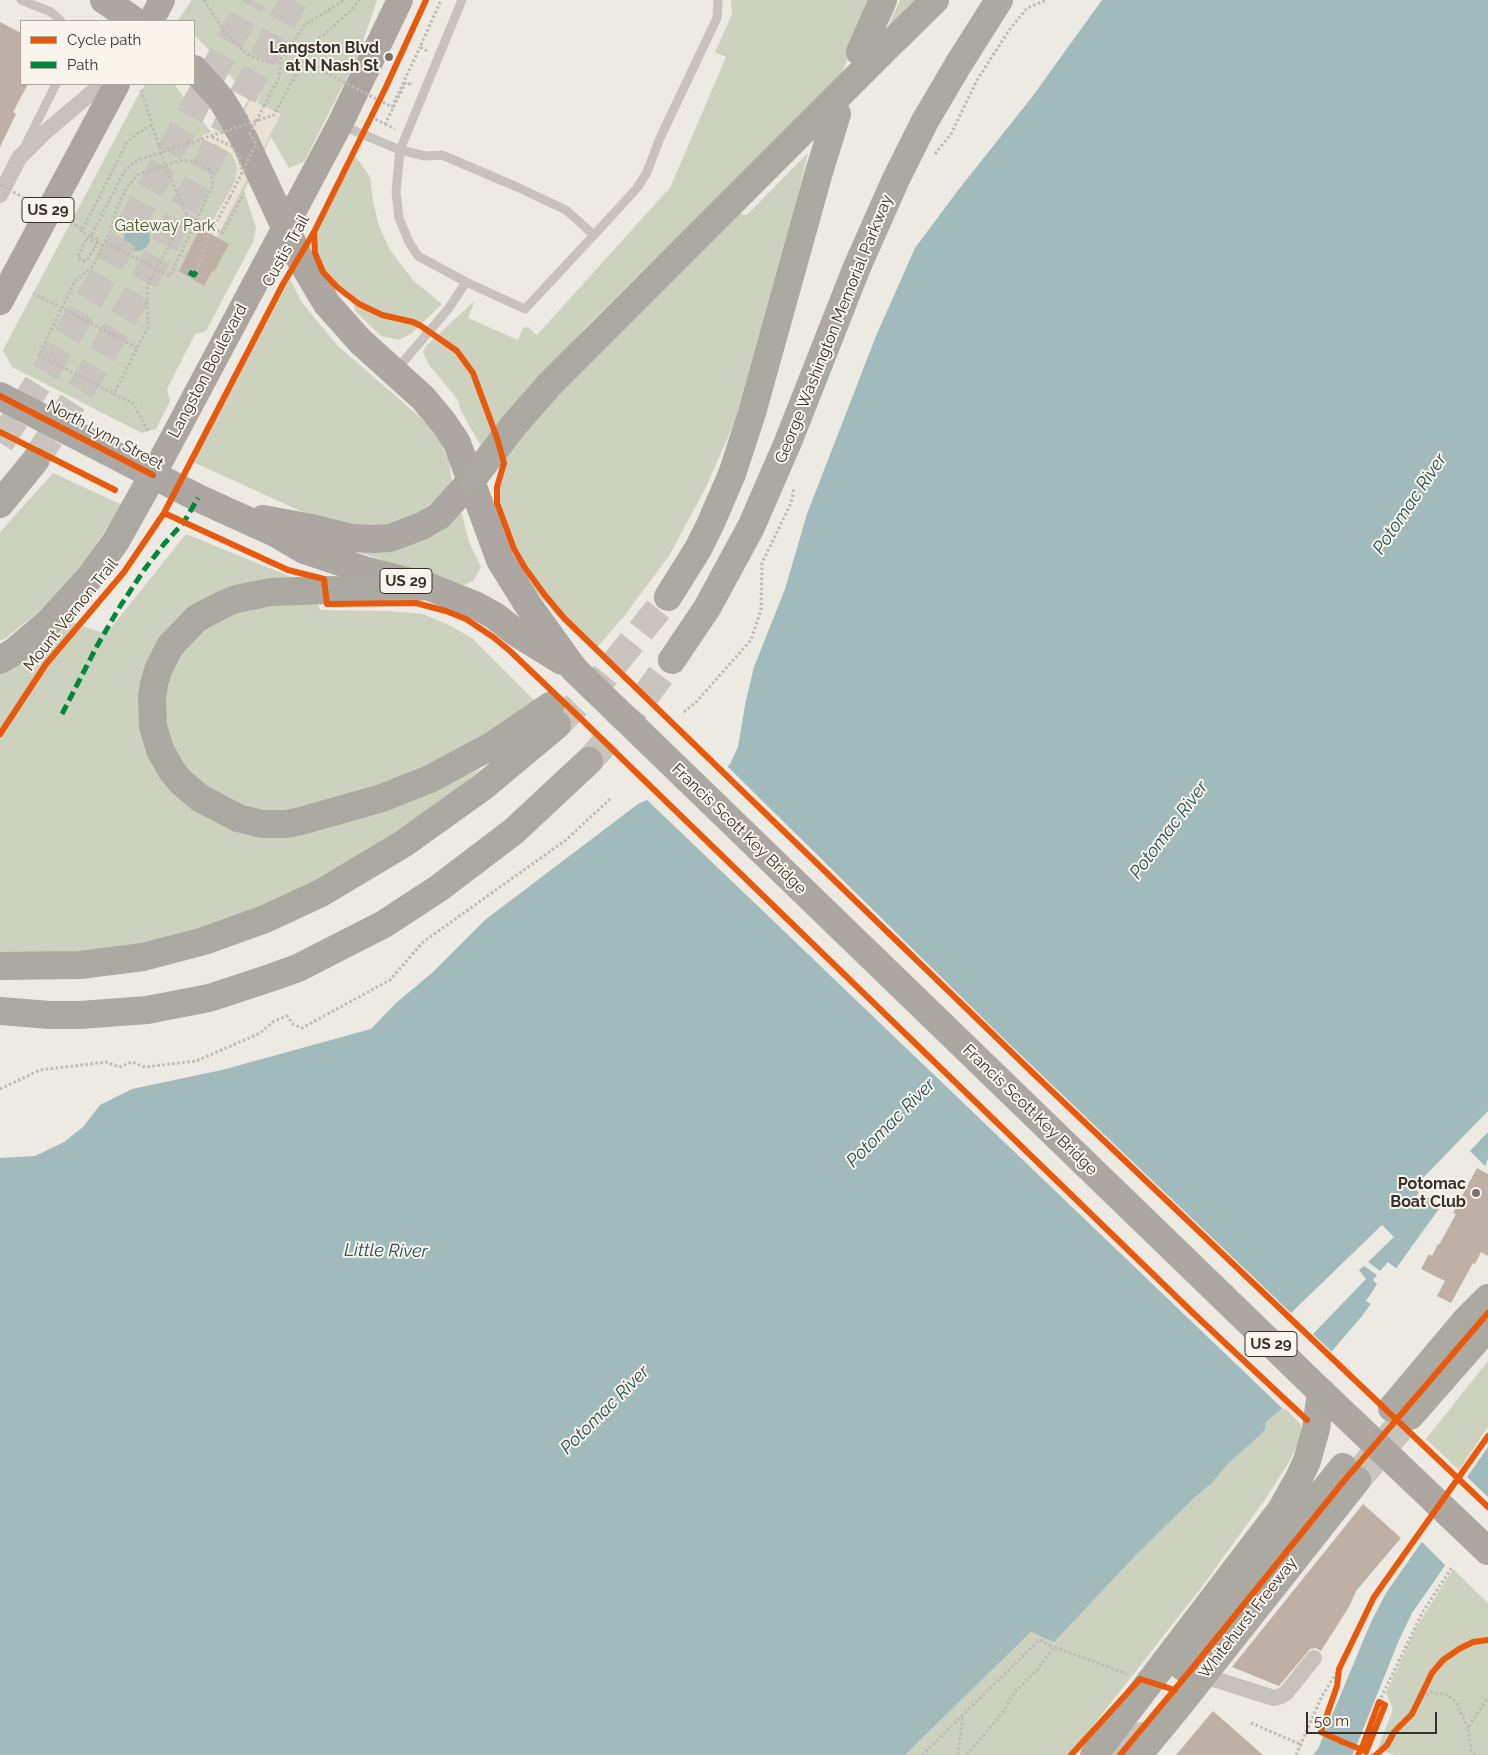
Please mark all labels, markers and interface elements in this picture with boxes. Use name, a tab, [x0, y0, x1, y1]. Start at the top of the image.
legend	[20, 20, 195, 85]
text: Cycle path	[67, 31, 141, 49]
place label: Langston Blvd at N Nash St	[269, 38, 379, 76]
marker: Langston Blvd at N Nash St	[383, 51, 395, 63]
text: Path	[67, 56, 98, 74]
street label: George Washington Memorial Parkway	[771, 192, 897, 466]
road number: US 29	[22, 198, 74, 222]
street label: Custis Trail	[258, 212, 314, 290]
park label: Gateway Park	[114, 216, 216, 236]
street label: Langston Boulevard	[165, 301, 251, 441]
street label: North Lynn Street	[43, 396, 167, 474]
water label: Potomac River	[1368, 450, 1452, 558]
street label: Mount Vernon Trail	[20, 555, 122, 675]
road number: US 29	[380, 568, 432, 594]
street label: Francis Scott Key Bridge	[668, 760, 810, 898]
water label: Potomac River	[1125, 777, 1213, 883]
street label: Francis Scott Key Bridge	[959, 1041, 1101, 1179]
water label: Potomac River	[842, 1074, 940, 1172]
place label: Potomac Boat Club	[1390, 1174, 1466, 1212]
marker: Potomac Boat Club	[1470, 1187, 1482, 1199]
water label: Little River	[344, 1239, 428, 1263]
road number: US 29	[1245, 1332, 1297, 1356]
water label: Potomac River	[556, 1361, 654, 1459]
street label: Whitehurst Freeway	[1195, 1554, 1301, 1682]
scale bar	[1308, 1702, 1439, 1734]
text: 50 m	[1314, 1712, 1349, 1730]

